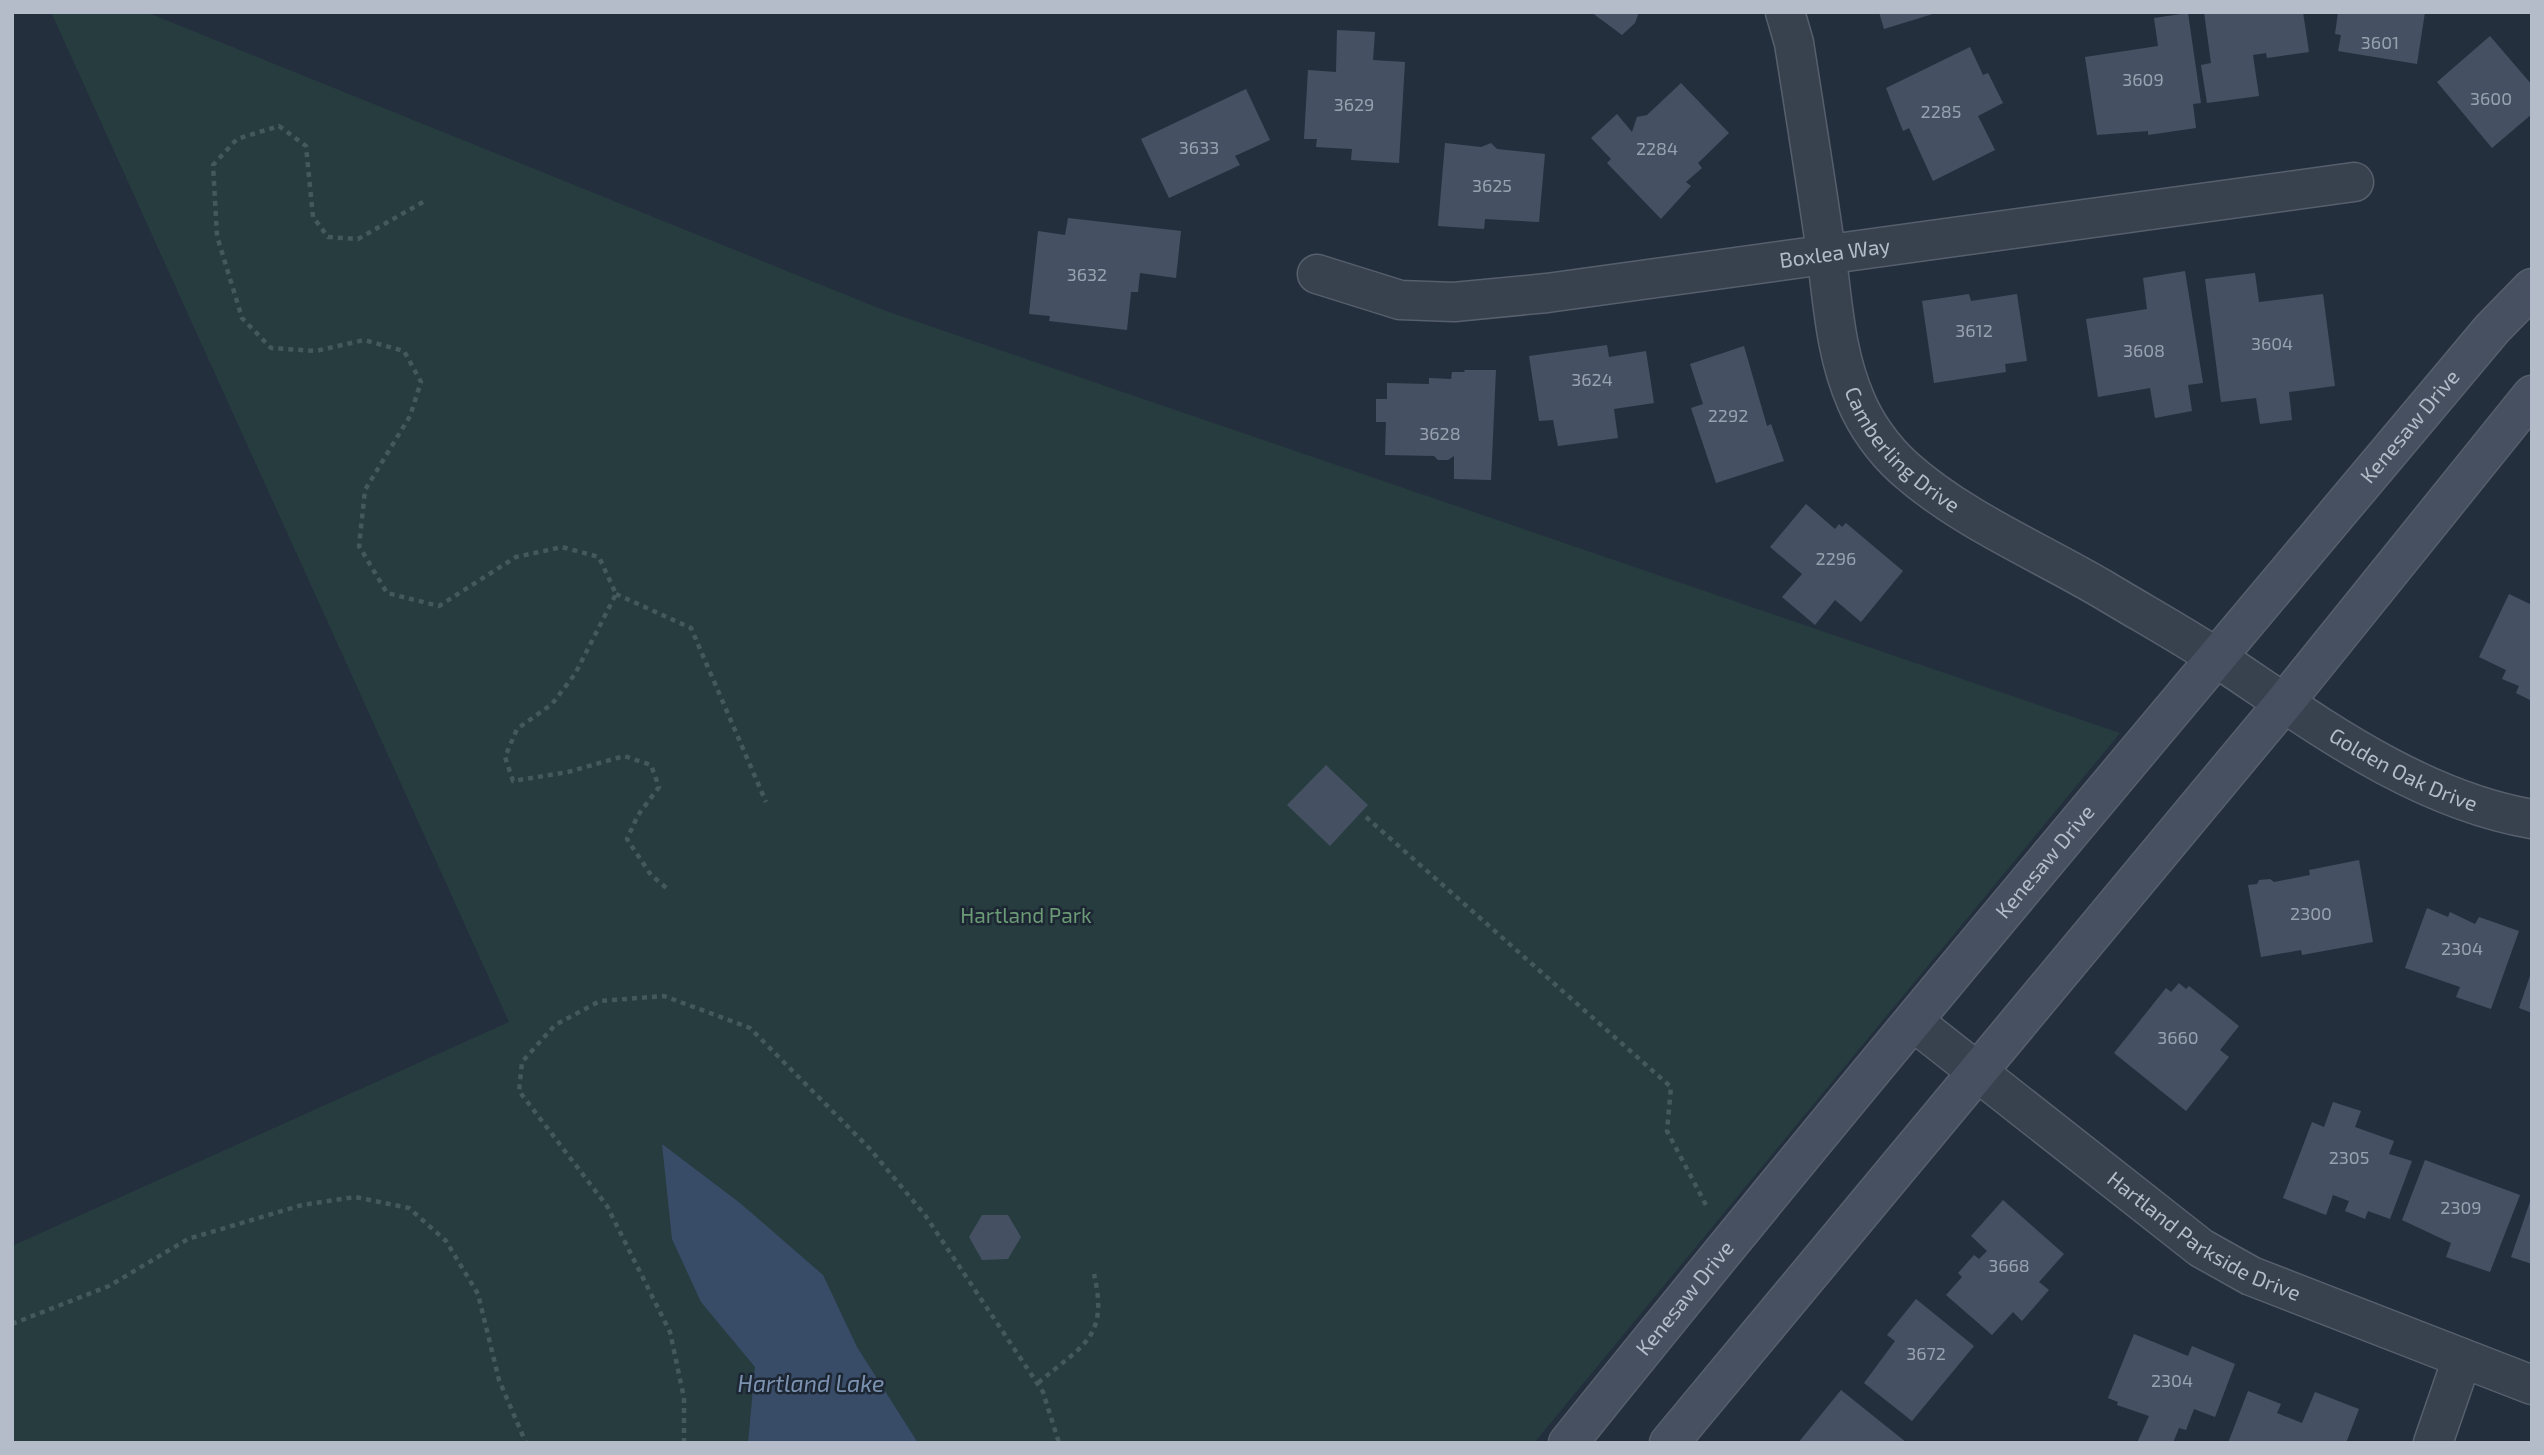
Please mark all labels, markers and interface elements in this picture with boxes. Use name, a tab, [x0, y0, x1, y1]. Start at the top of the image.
house number: 3601	[2361, 31, 2399, 53]
house number: 3609	[2122, 68, 2164, 90]
house number: 3600	[2470, 87, 2512, 109]
house number: 3629	[1334, 93, 1374, 115]
house number: 2285	[1921, 100, 1961, 122]
house number: 3633	[1179, 136, 1219, 158]
house number: 2284	[1636, 137, 1678, 159]
house number: 3625	[1472, 174, 1512, 196]
street label: Boxlea Way	[1778, 232, 1892, 272]
house number: 3632	[1067, 263, 1107, 285]
house number: 3612	[1955, 319, 1993, 341]
house number: 3604	[2251, 332, 2293, 354]
house number: 3608	[2123, 339, 2165, 361]
street label: Kenesaw Drive	[2354, 364, 2464, 488]
house number: 3624	[1571, 368, 1613, 390]
street label: Camberling Drive	[1840, 383, 1965, 517]
house number: 2292	[1708, 404, 1748, 426]
house number: 3628	[1419, 422, 1461, 444]
house number: 2296	[1816, 547, 1856, 569]
street label: Golden Oak Drive	[2325, 722, 2481, 815]
street label: Kenesaw Drive	[1989, 799, 2099, 923]
park label: Hartland Park	[960, 902, 1092, 927]
house number: 2300	[2290, 902, 2332, 924]
house number: 2304	[2441, 937, 2483, 959]
house number: 3660	[2157, 1026, 2199, 1048]
house number: 2305	[2329, 1146, 2369, 1168]
street label: Hartland Parkside Drive	[2103, 1165, 2305, 1305]
house number: 2309	[2440, 1196, 2482, 1218]
street label: Kenesaw Drive	[1630, 1235, 1738, 1360]
house number: 3668	[1988, 1254, 2030, 1276]
house number: 3672	[1906, 1342, 1946, 1364]
water label: Hartland Lake	[738, 1369, 884, 1397]
house number: 2304	[2151, 1369, 2193, 1391]

